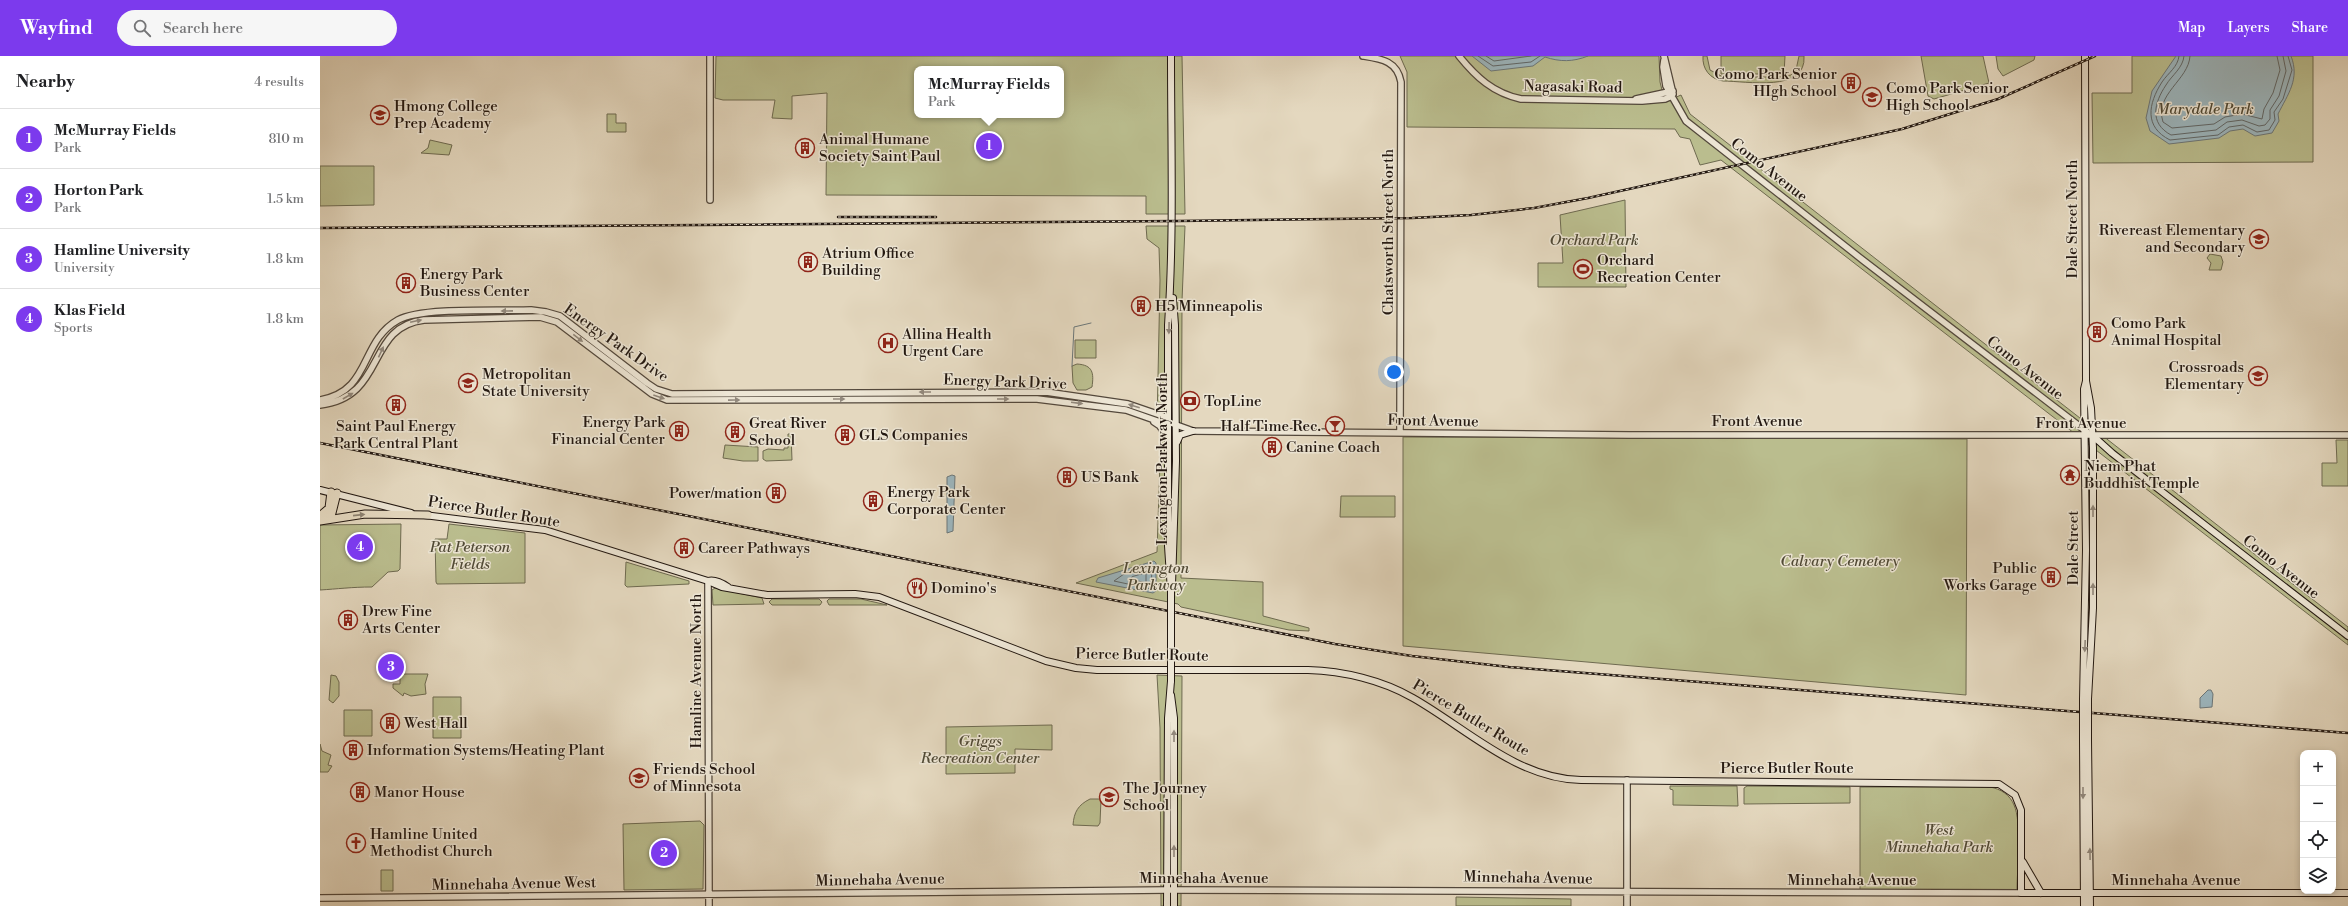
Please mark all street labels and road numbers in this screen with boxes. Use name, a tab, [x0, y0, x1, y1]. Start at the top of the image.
street label: Nagasaki Road	[1523, 77, 1623, 97]
street label: Como Avenue	[1727, 134, 1811, 206]
street label: Chatsworth Street North	[1379, 149, 1398, 315]
street label: Dale Street North	[2063, 159, 2082, 278]
street label: Energy Park Drive	[560, 300, 672, 386]
street label: Como Avenue	[1983, 332, 2067, 404]
street label: Energy Park Drive	[943, 370, 1067, 394]
street label: Lexington Parkway North	[1153, 373, 1172, 545]
street label: Front Avenue	[1387, 411, 1479, 431]
street label: Front Avenue	[1711, 412, 1803, 431]
street label: Front Avenue	[2035, 414, 2127, 433]
street label: Pierce Butler Route	[427, 492, 561, 532]
street label: Dale Street	[2064, 510, 2083, 586]
street label: Como Avenue	[2239, 531, 2323, 603]
street label: Hamline Avenue North	[687, 593, 706, 749]
street label: Pierce Butler Route	[1075, 644, 1209, 666]
street label: Pierce Butler Route	[1409, 675, 1533, 761]
street label: Pierce Butler Route	[1720, 759, 1854, 778]
street label: Minnehaha Avenue	[1463, 867, 1593, 889]
street label: Minnehaha Avenue	[815, 869, 945, 891]
street label: Minnehaha Avenue	[1139, 869, 1269, 888]
street label: Minnehaha Avenue	[1787, 871, 1917, 890]
street label: Minnehaha Avenue	[2111, 871, 2241, 890]
street label: Minnehaha Avenue West	[432, 873, 597, 895]

